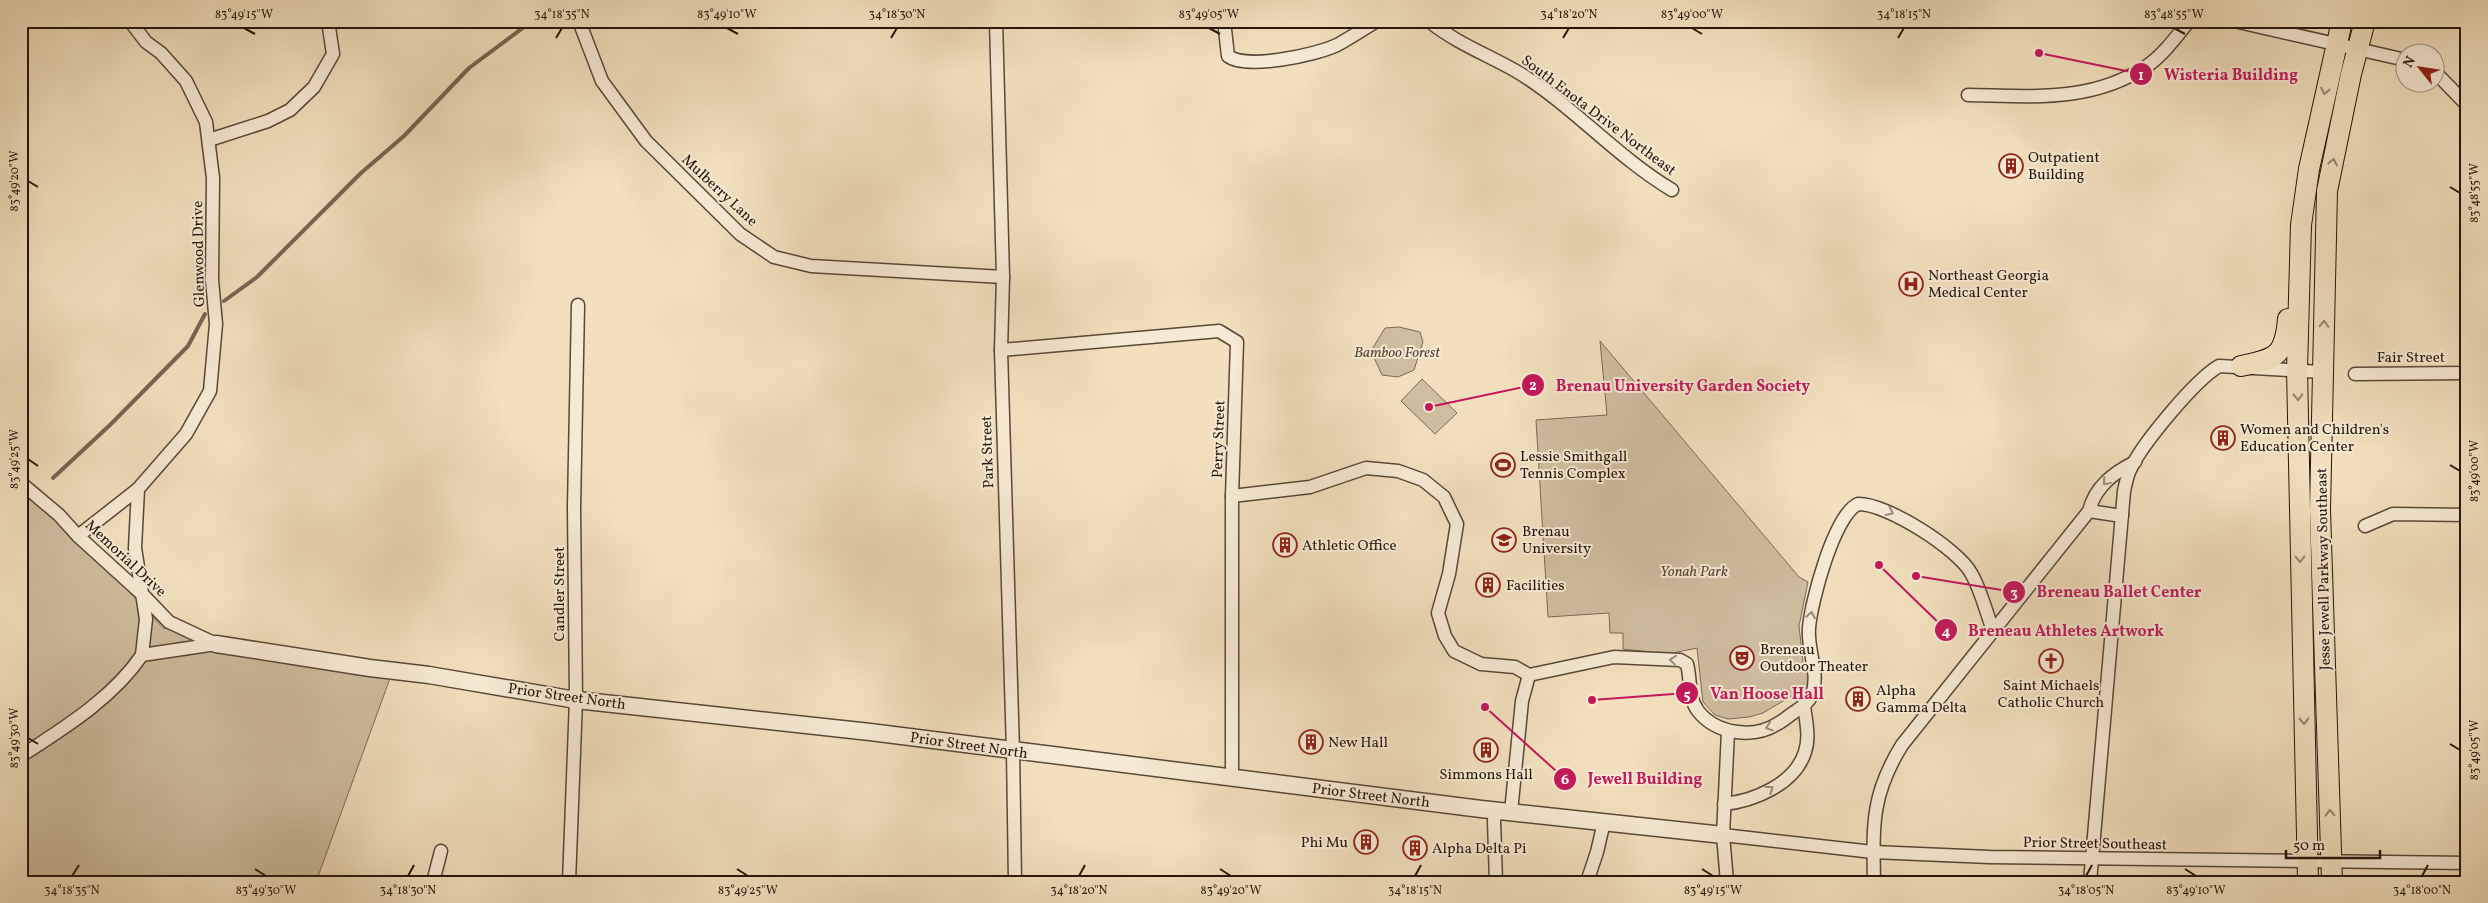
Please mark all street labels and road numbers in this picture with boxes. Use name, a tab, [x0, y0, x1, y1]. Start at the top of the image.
street label: South Enota Drive Northeast	[1516, 51, 1680, 181]
street label: Mulberry Lane	[676, 150, 762, 232]
street label: Glenwood Drive	[188, 201, 211, 307]
street label: Fair Street	[2377, 348, 2445, 369]
street label: Perry Street	[1208, 400, 1231, 478]
street label: Park Street	[977, 415, 1000, 489]
street label: Jesse Jewell Parkway Southeast	[2312, 468, 2337, 670]
street label: Memorial Drive	[80, 516, 170, 602]
street label: Candler Street	[550, 547, 571, 641]
street label: Prior Street North	[507, 679, 627, 716]
street label: Prior Street North	[909, 728, 1029, 765]
street label: Prior Street North	[1311, 779, 1431, 814]
street label: Prior Street Southeast	[2023, 833, 2167, 856]

